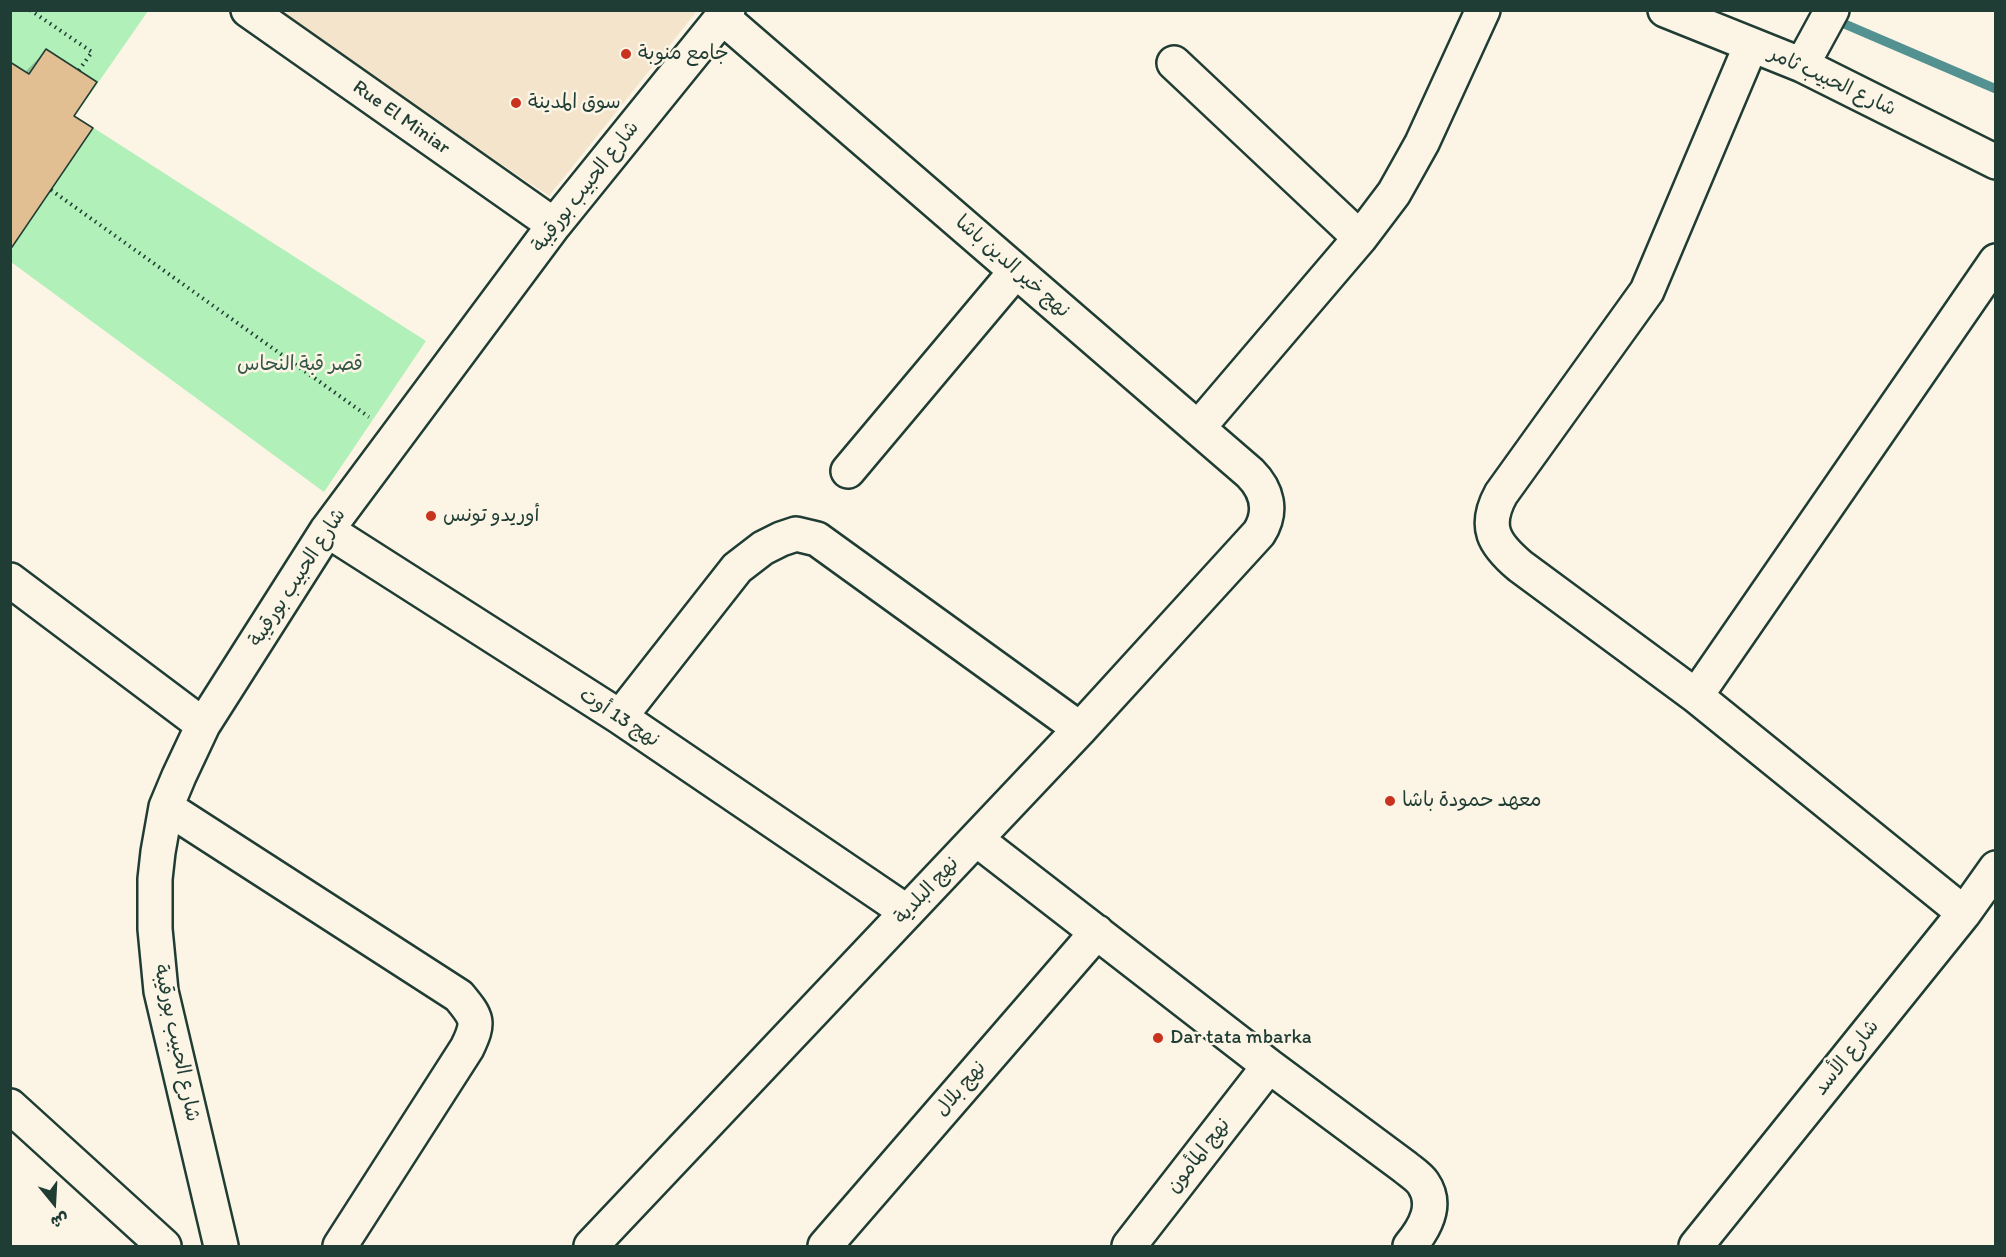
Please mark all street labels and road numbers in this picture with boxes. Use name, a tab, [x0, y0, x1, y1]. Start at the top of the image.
street label: شارع الحبيب ثامر	[1764, 42, 1900, 122]
street label: Rue El Miniar	[348, 76, 454, 160]
street label: شارع الحبيب بورقيبة	[527, 117, 645, 257]
street label: نهج خير الدين باشا	[950, 211, 1074, 323]
street label: شارع الحبيب بورقيبة	[244, 504, 352, 652]
street label: نهج 13 أوت	[574, 683, 664, 753]
street label: نهج البلدية	[890, 852, 964, 930]
street label: شارع الحبيب بورقيبة	[148, 962, 204, 1124]
street label: شارع الأسد	[1809, 1015, 1885, 1101]
street label: نهج بلال	[930, 1056, 992, 1122]
street label: نهج المأمون	[1162, 1114, 1236, 1198]

